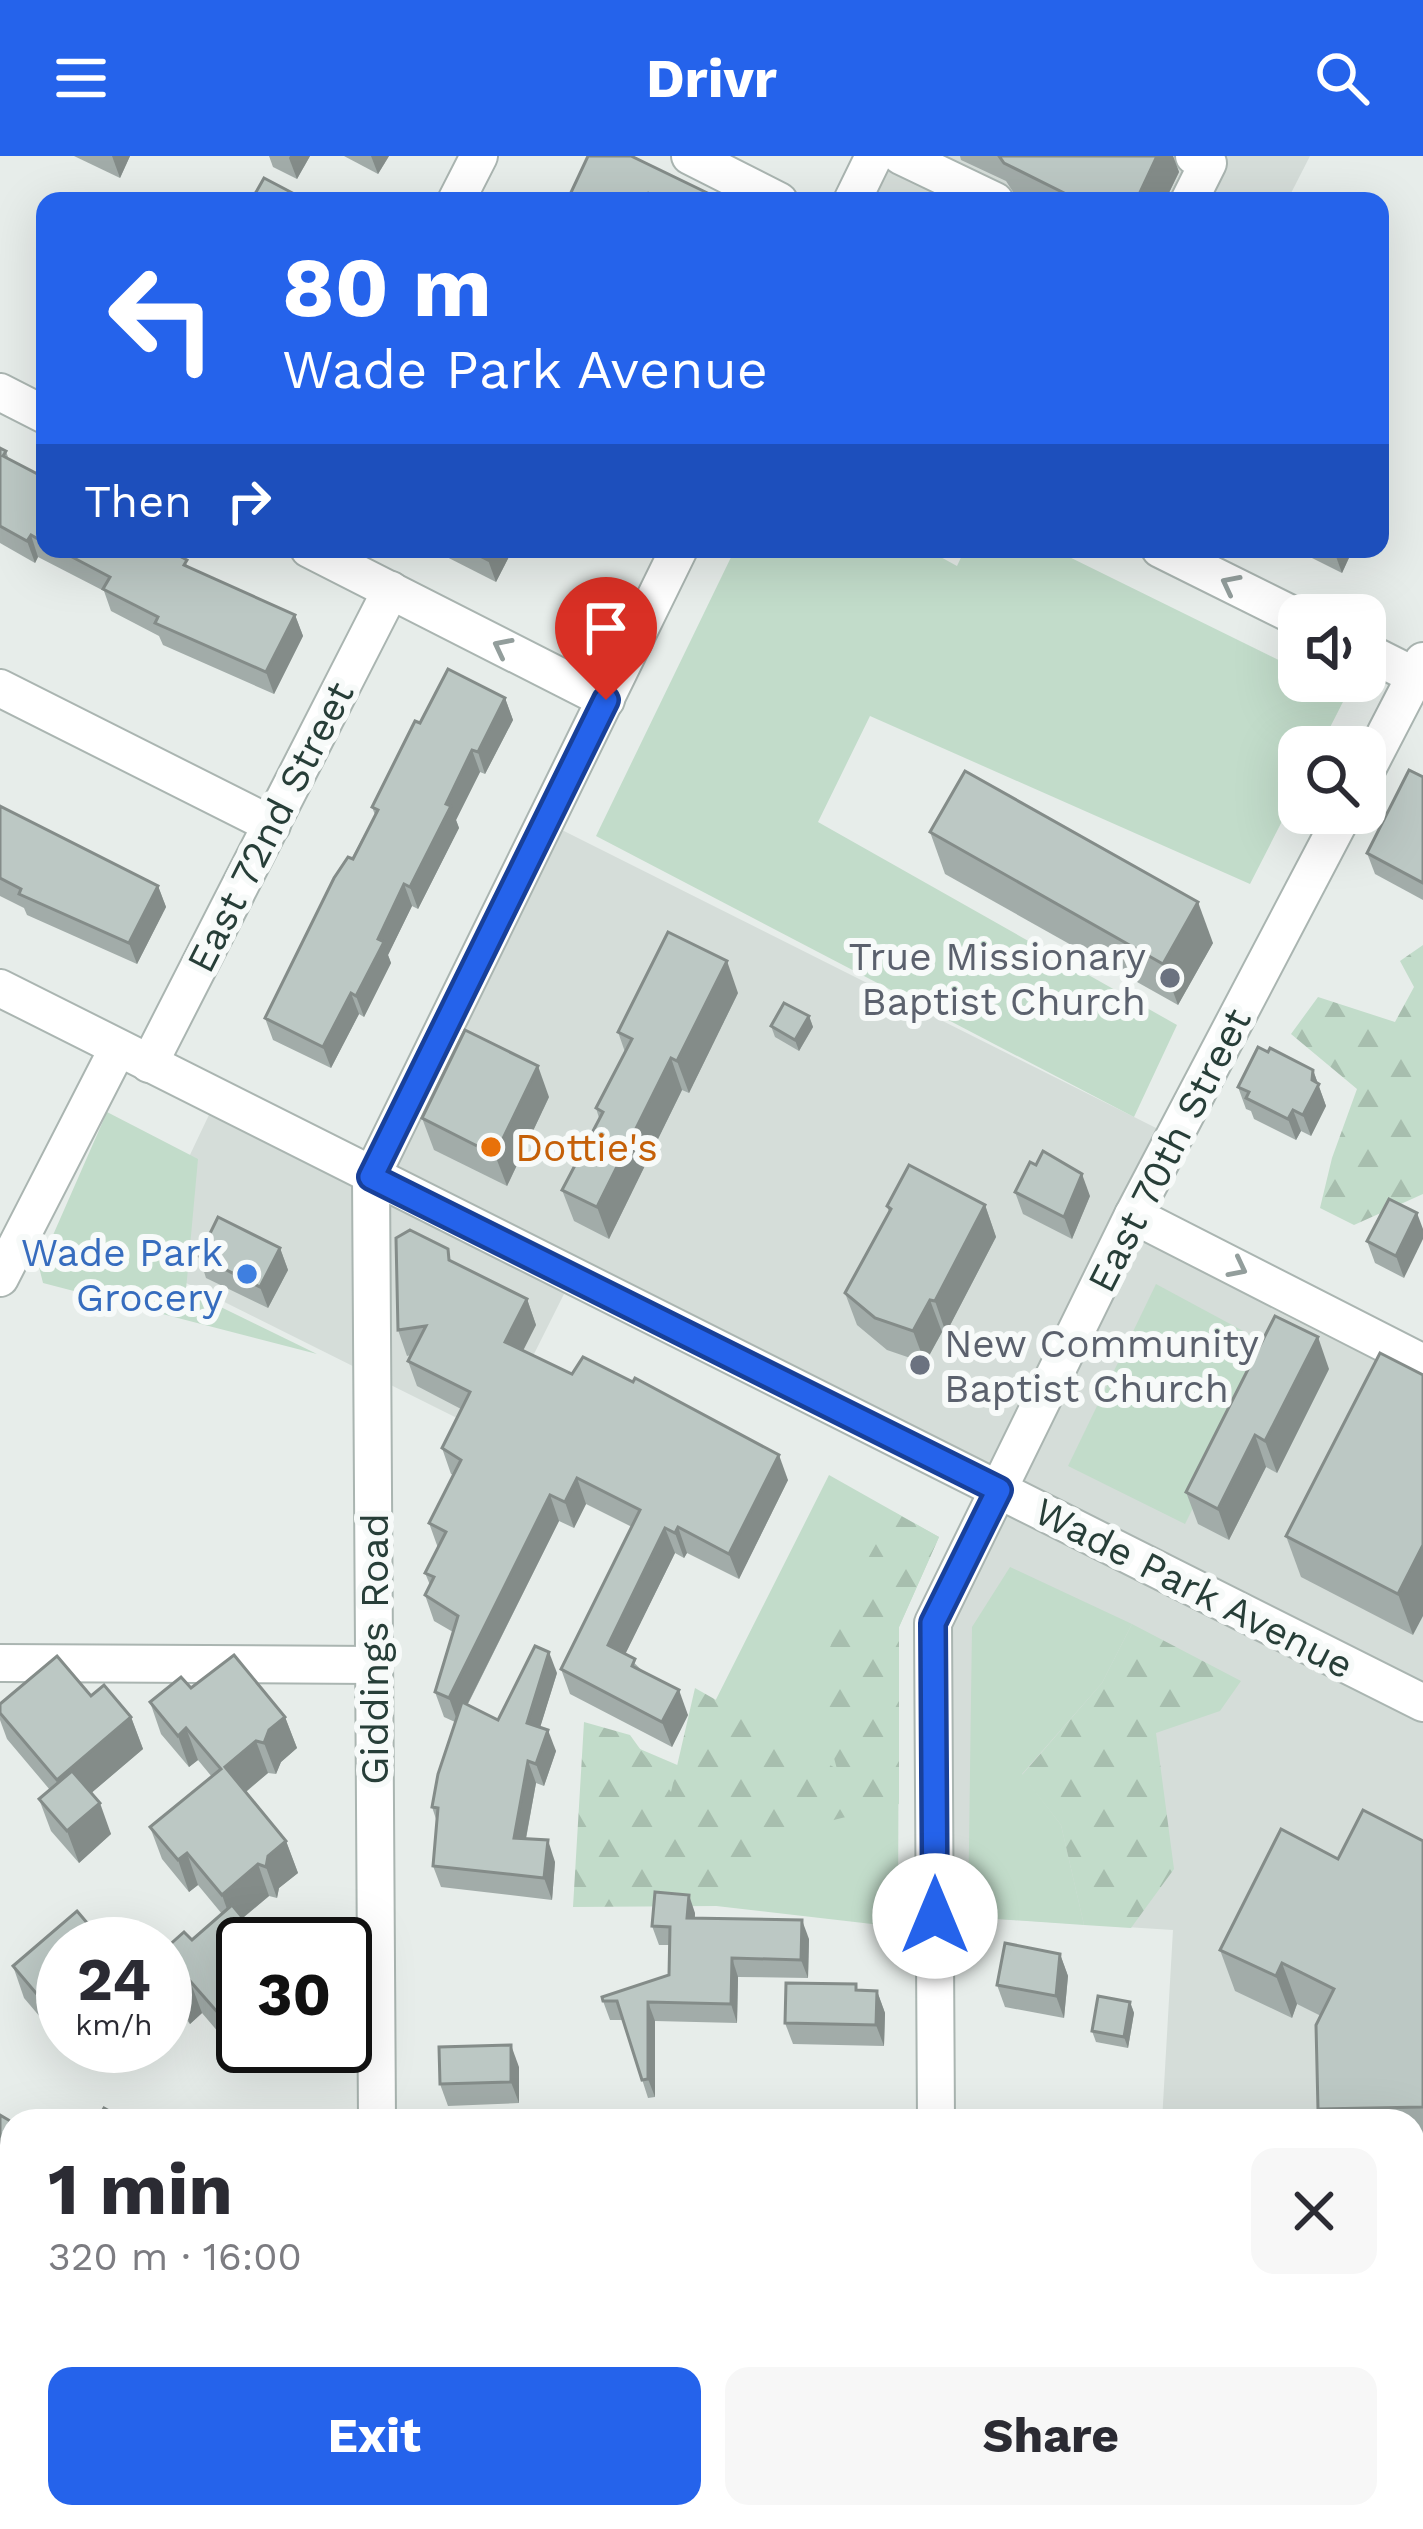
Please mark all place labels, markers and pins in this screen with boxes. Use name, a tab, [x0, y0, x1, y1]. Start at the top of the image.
pin	[555, 577, 657, 700]
place label: True Missionary Baptist Church	[849, 934, 1146, 1024]
marker: True Missionary Baptist Church	[1157, 965, 1183, 991]
place label: Dottie's	[515, 1125, 658, 1170]
marker: Dottie's	[478, 1134, 504, 1160]
place label: Wade Park Grocery	[21, 1230, 223, 1320]
marker: Wade Park Grocery	[234, 1261, 260, 1287]
place label: New Community Baptist Church	[944, 1321, 1259, 1411]
marker: New Community Baptist Church	[907, 1352, 933, 1378]

